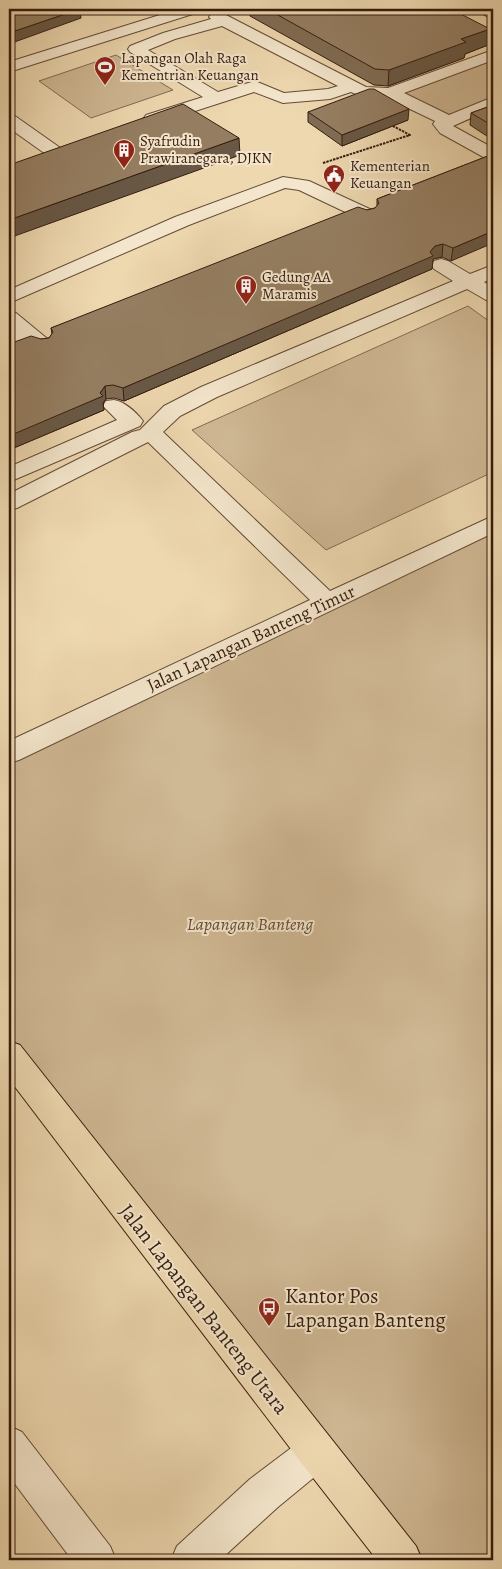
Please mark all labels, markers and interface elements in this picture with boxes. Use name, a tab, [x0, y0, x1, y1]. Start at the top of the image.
place label: Lapangan Olah Raga Kementrian Keuangan	[121, 48, 259, 85]
sports icon: Lapangan Olah Raga Kementrian Keuangan	[93, 55, 117, 86]
place label: Syafrudin Prawiranegara, DJKN	[140, 131, 272, 168]
building icon: Syafrudin Prawiranegara, DJKN	[112, 138, 136, 169]
place label: Kementerian Keuangan	[350, 156, 430, 193]
public building icon: Kementerian Keuangan	[322, 163, 346, 194]
place label: Gedung AA Maramis	[262, 267, 331, 304]
building icon: Gedung AA Maramis	[234, 274, 258, 305]
street label: Jalan Lapangan Banteng Timur	[143, 579, 359, 697]
park label: Lapangan Banteng	[187, 912, 313, 936]
street label: Jalan Lapangan Banteng Utara	[113, 1198, 295, 1420]
place label: Kantor Pos Lapangan Banteng	[285, 1282, 446, 1334]
bus stop icon: Kantor Pos Lapangan Banteng	[257, 1296, 281, 1327]

